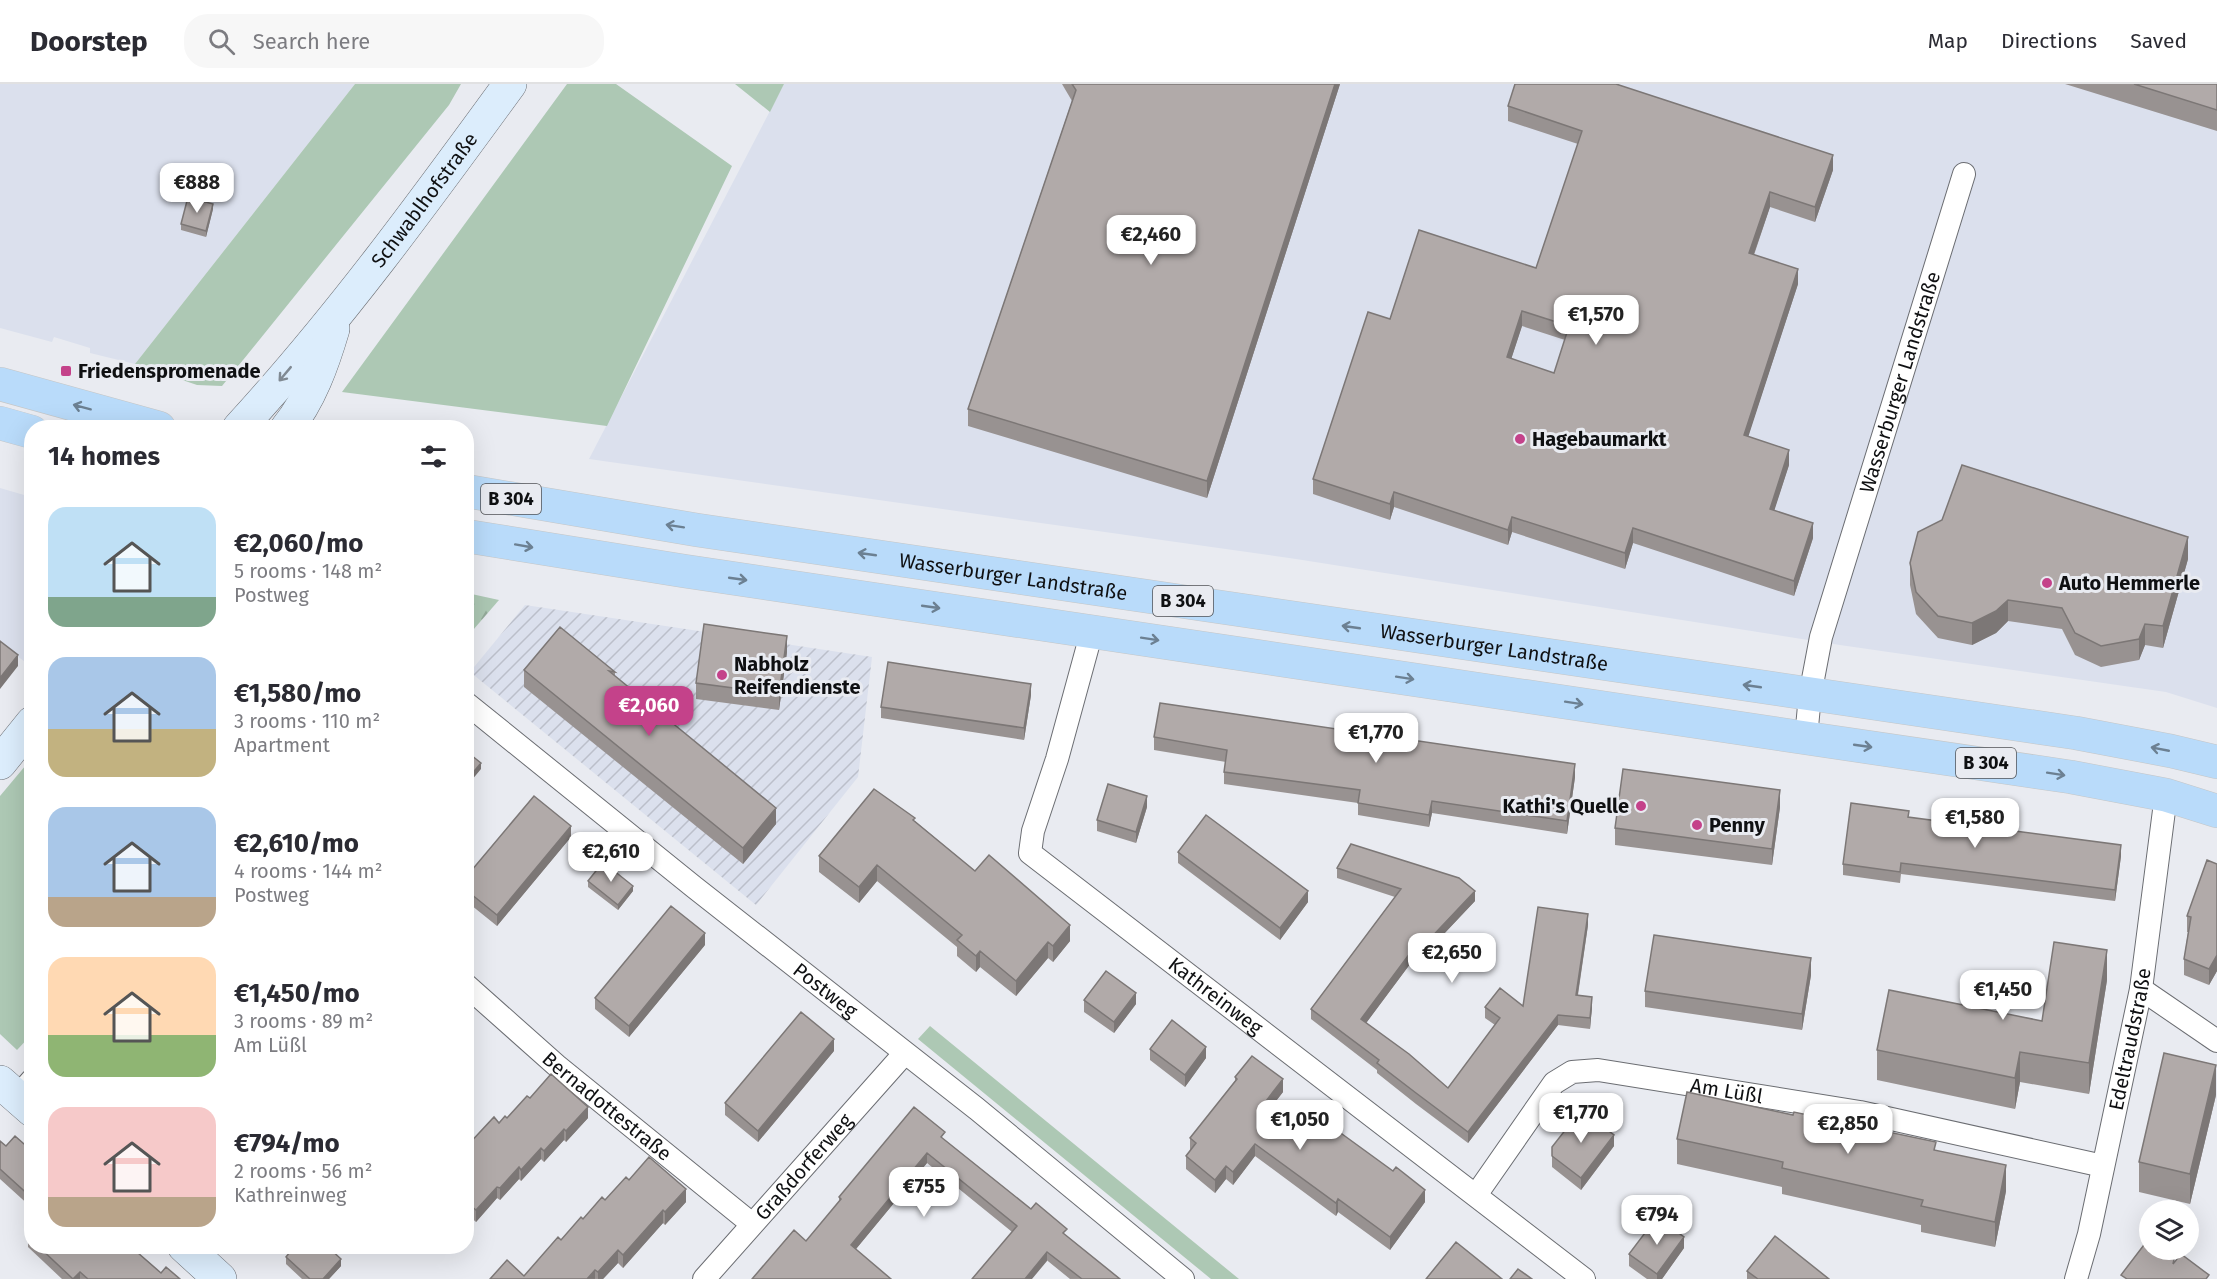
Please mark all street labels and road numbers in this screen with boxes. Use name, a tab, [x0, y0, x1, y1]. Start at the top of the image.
street label: Schwablhofstraße	[366, 128, 483, 272]
street label: Wasserburger Landstraße	[1854, 269, 1945, 496]
road number: B 304	[481, 484, 541, 514]
street label: Wasserburger Landstraße	[898, 548, 1129, 605]
road number: B 304	[1153, 586, 1213, 616]
street label: Wasserburger Landstraße	[1378, 619, 1610, 676]
road number: B 304	[1956, 748, 2016, 778]
street label: Kathreinweg	[1164, 952, 1268, 1040]
street label: Postweg	[789, 958, 863, 1023]
street label: Edeltraudstraße	[2104, 966, 2156, 1113]
street label: Bernadottestraße	[537, 1047, 676, 1166]
street label: Am Lüßl	[1689, 1073, 1765, 1108]
street label: Graßdorferweg	[750, 1108, 858, 1225]

